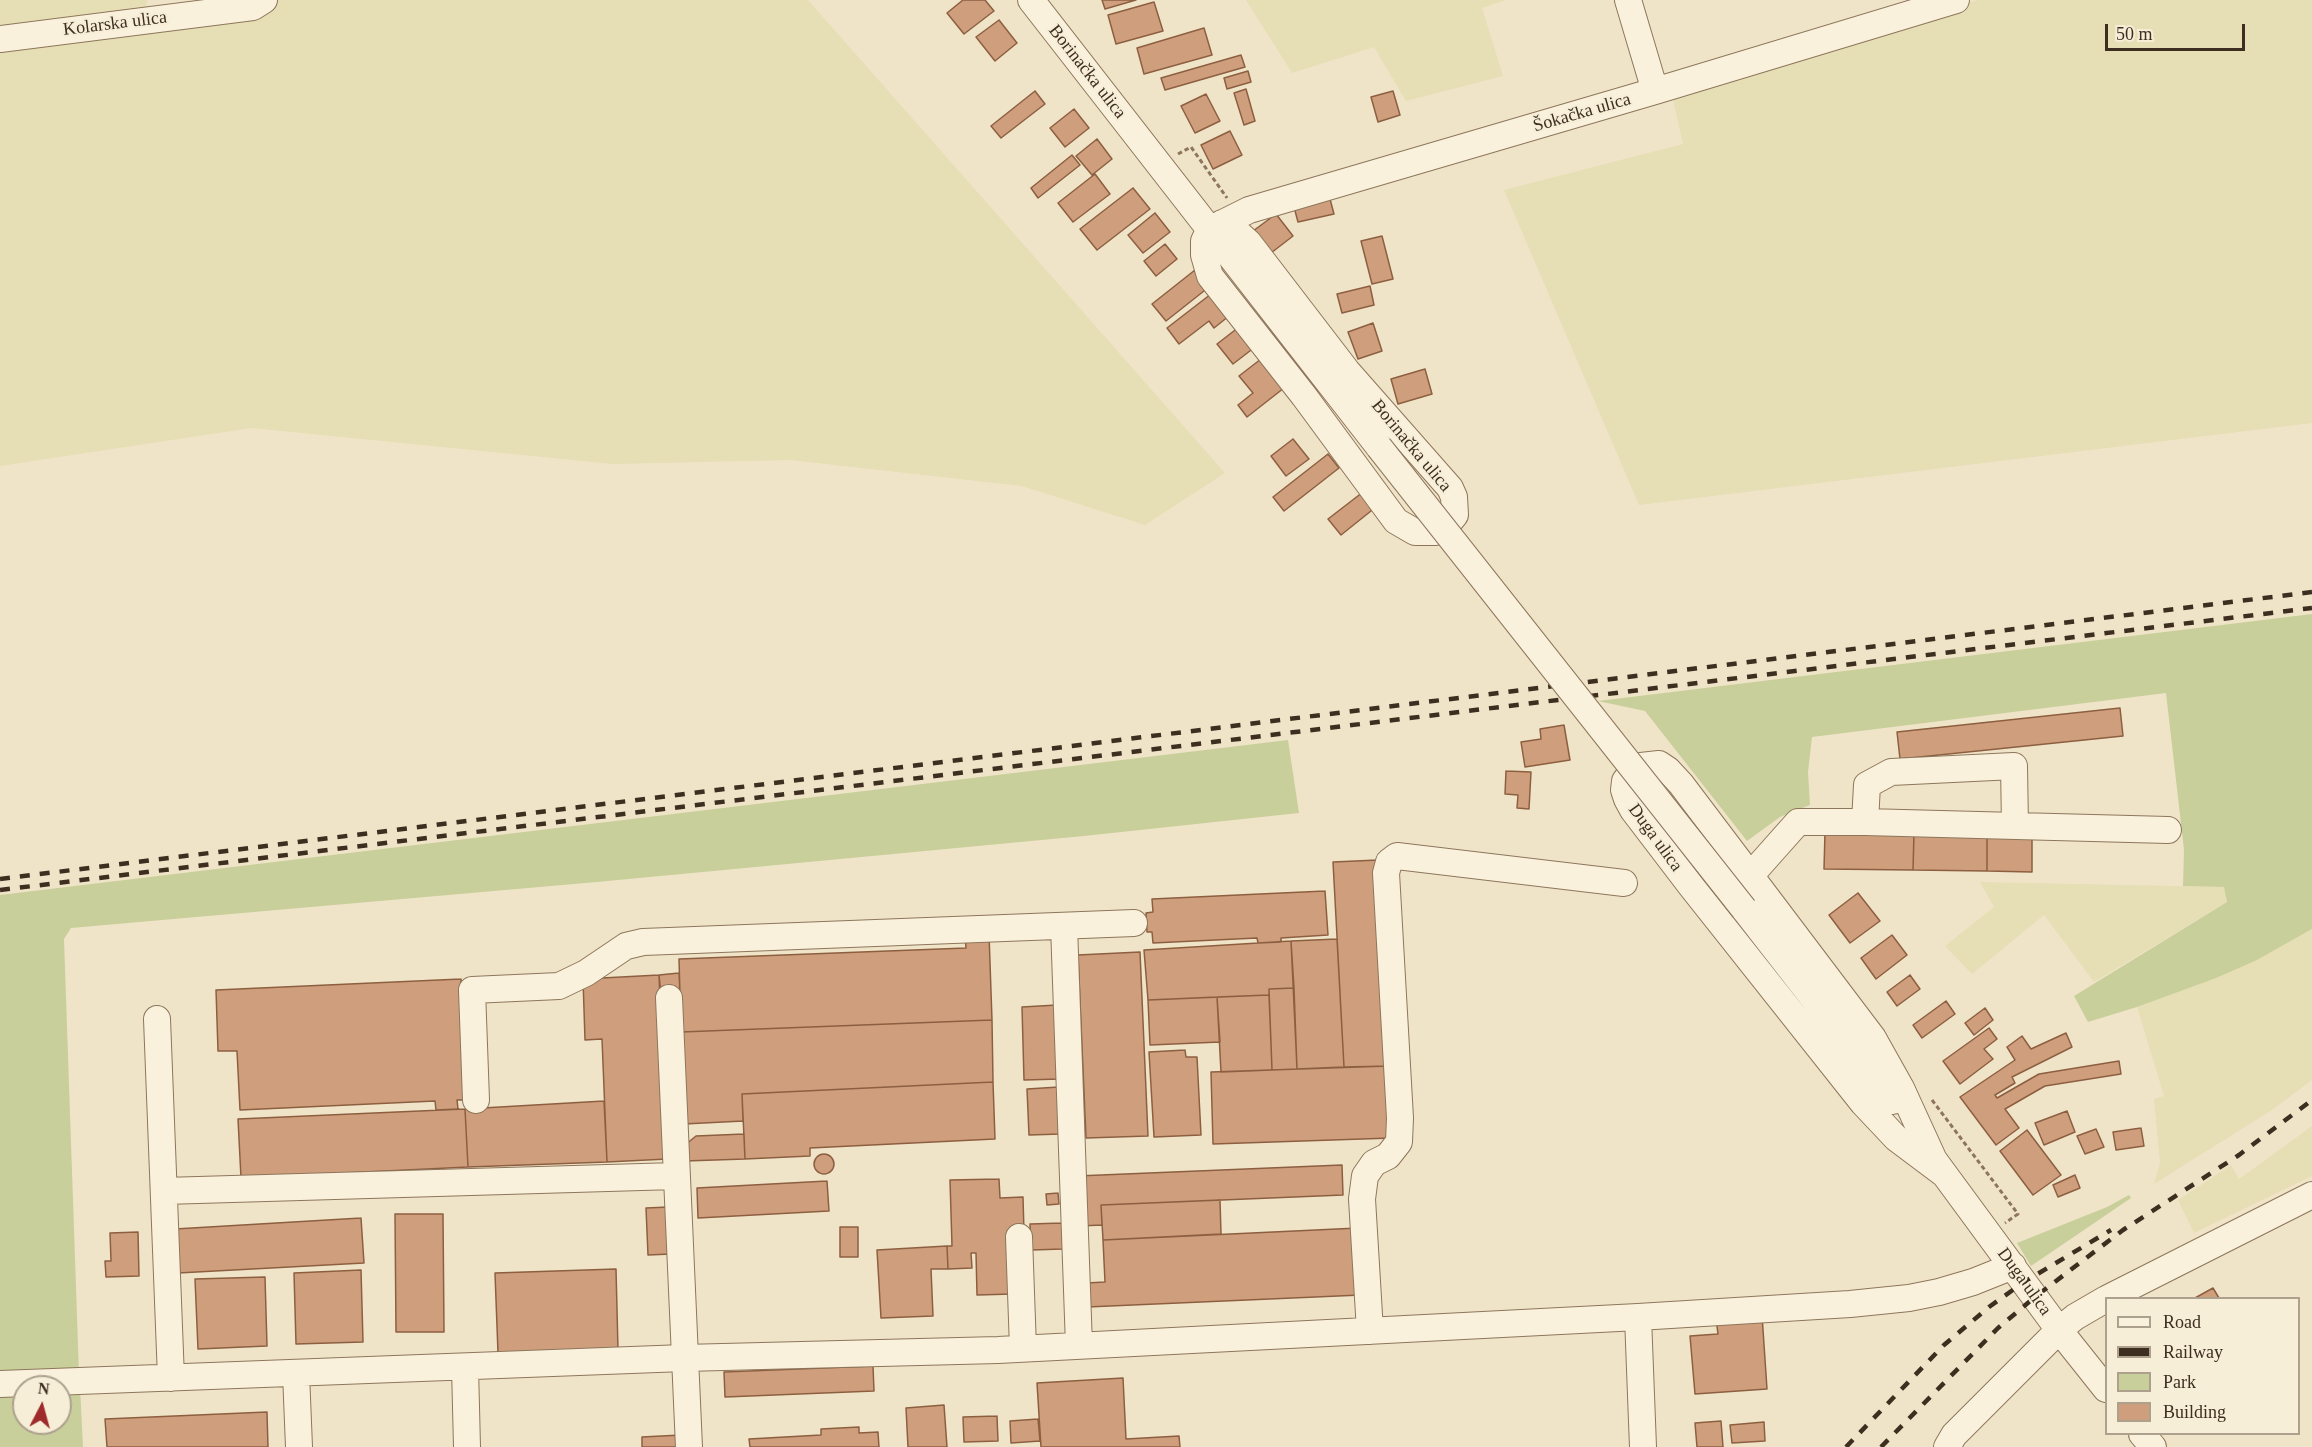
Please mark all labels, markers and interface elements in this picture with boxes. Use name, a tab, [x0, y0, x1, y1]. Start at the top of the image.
street label: Kolarska ulica	[62, 7, 168, 41]
scale bar	[2108, 12, 2248, 50]
street label: Borinačka ulica	[1044, 21, 1130, 123]
text: 50 m	[2116, 24, 2153, 44]
street label: Šokačka ulica	[1531, 89, 1633, 137]
street label: Borinačka ulica	[1366, 396, 1456, 496]
street label: Duga ulica	[1623, 800, 1687, 876]
street label: Duga ulica	[1992, 1244, 2056, 1320]
legend	[2105, 1297, 2300, 1435]
text: Road	[2163, 1312, 2201, 1332]
text: Railway	[2163, 1342, 2223, 1362]
text: Park	[2163, 1372, 2196, 1392]
north arrow	[12, 1375, 72, 1435]
text: N	[37, 1380, 50, 1398]
text: Building	[2163, 1402, 2226, 1422]

